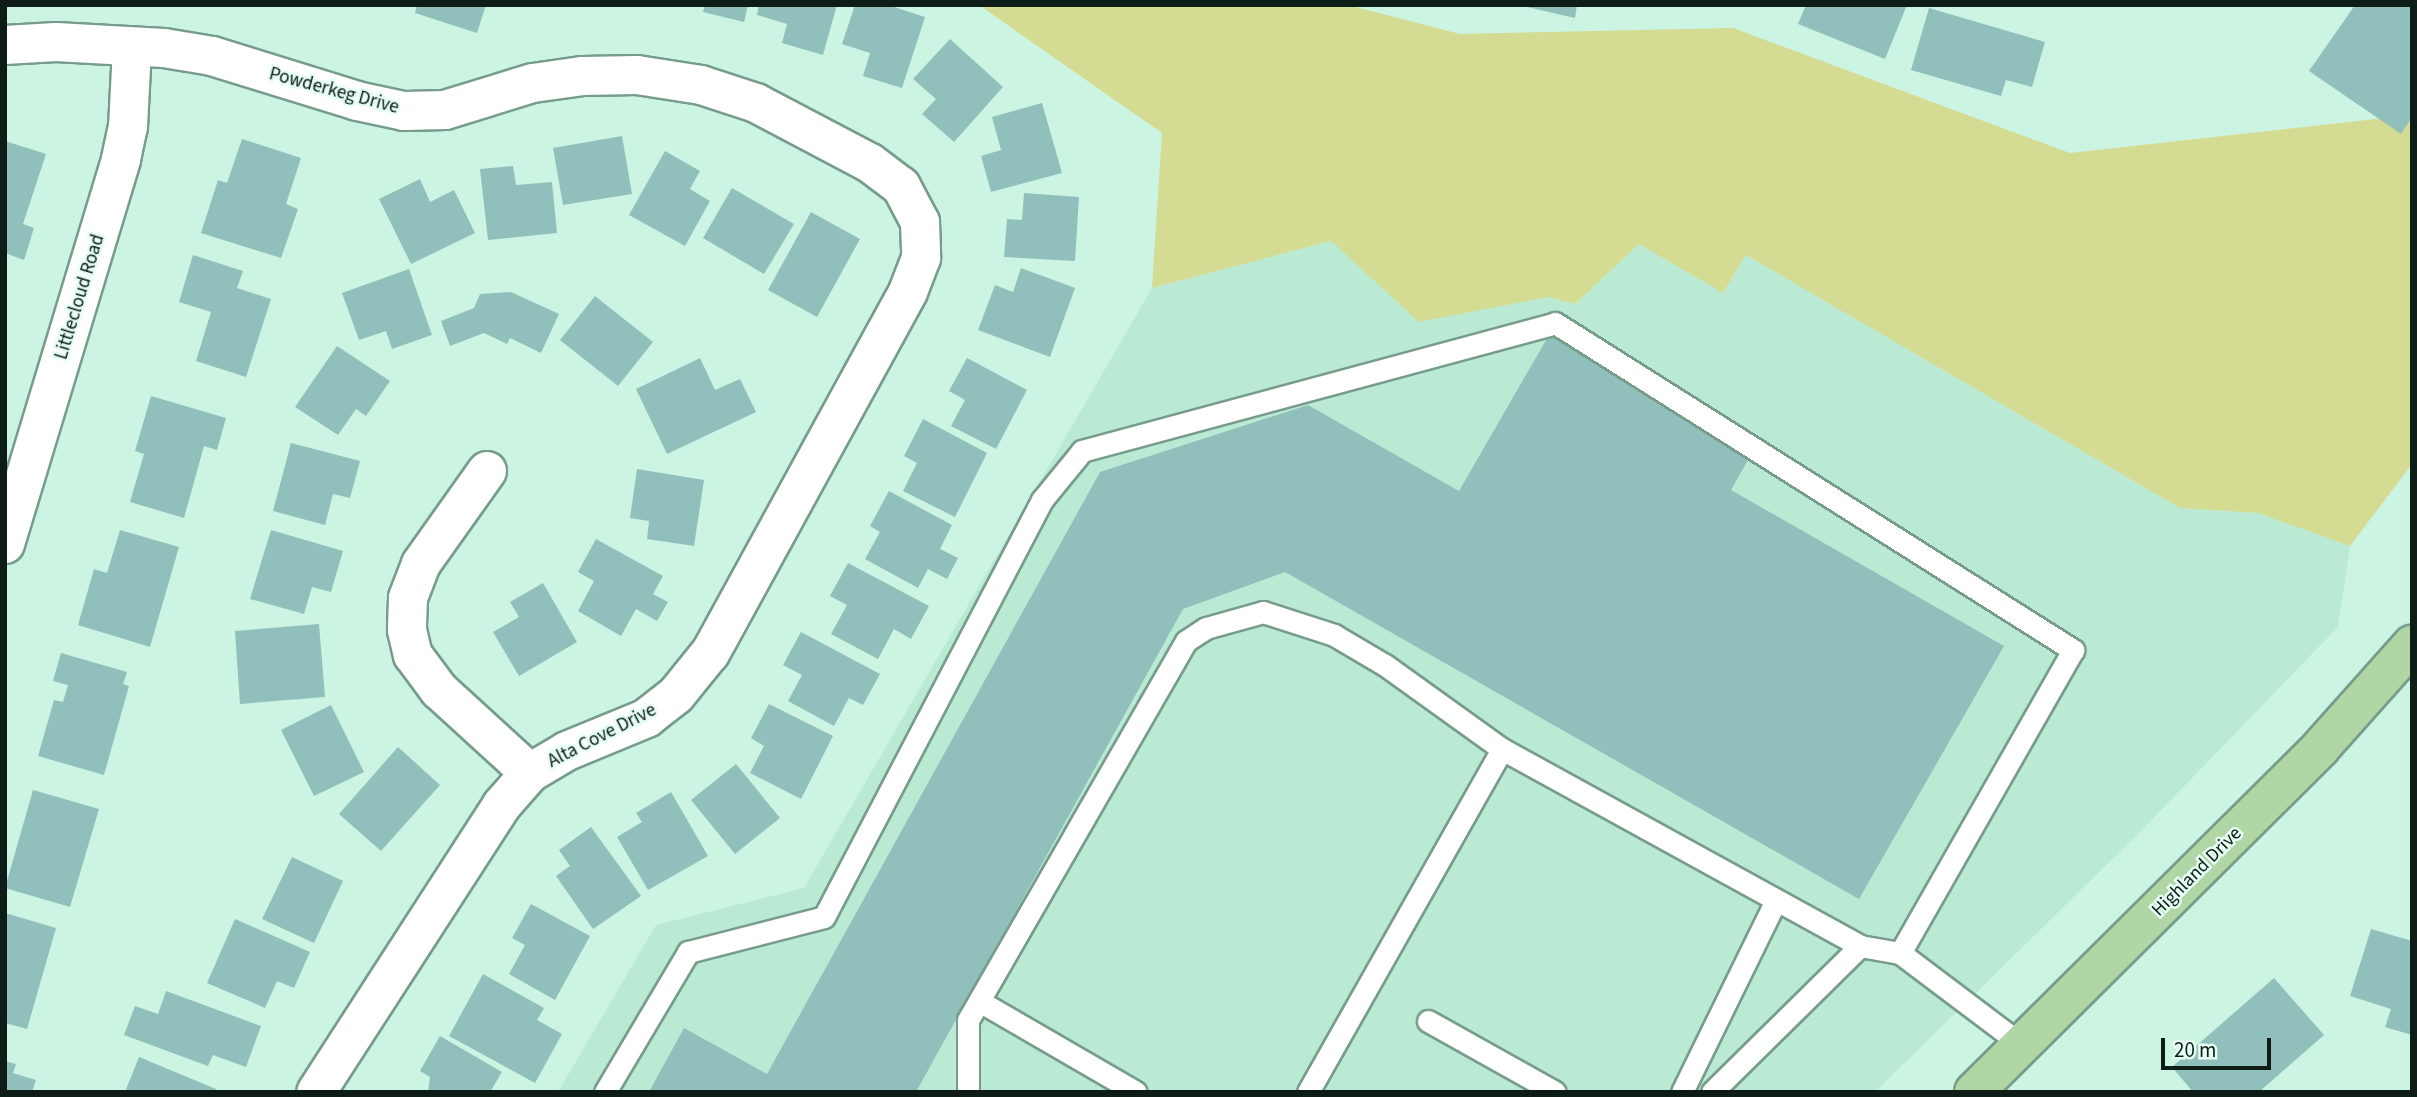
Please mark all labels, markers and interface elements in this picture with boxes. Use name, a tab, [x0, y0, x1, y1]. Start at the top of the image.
street label: Powderkeg Drive	[267, 63, 401, 119]
street label: Littlecloud Road	[50, 232, 110, 362]
street label: Alta Cove Drive	[544, 699, 660, 773]
street label: Highland Drive	[2147, 822, 2247, 922]
scale bar	[2165, 1024, 2275, 1068]
text: 20 m	[2174, 1035, 2216, 1065]

